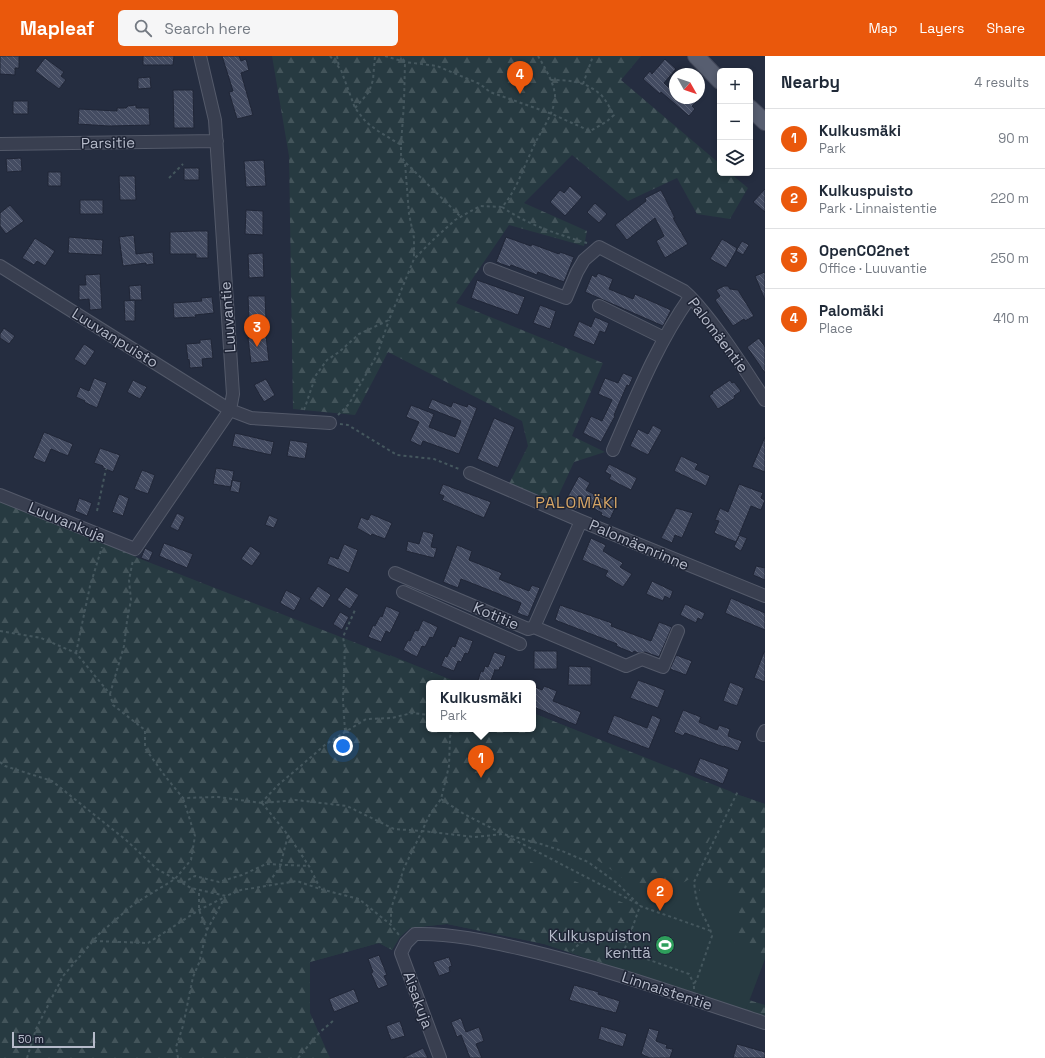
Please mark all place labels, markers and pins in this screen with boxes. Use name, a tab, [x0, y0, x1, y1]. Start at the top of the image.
pin: 4	[507, 61, 533, 94]
pin: 3	[244, 314, 270, 347]
pin: 1	[468, 745, 494, 778]
pin: 2	[647, 878, 673, 911]
place label: Kulkuspuiston kenttä	[549, 926, 651, 962]
sports icon: Kulkuspuiston kenttä	[654, 934, 676, 956]

